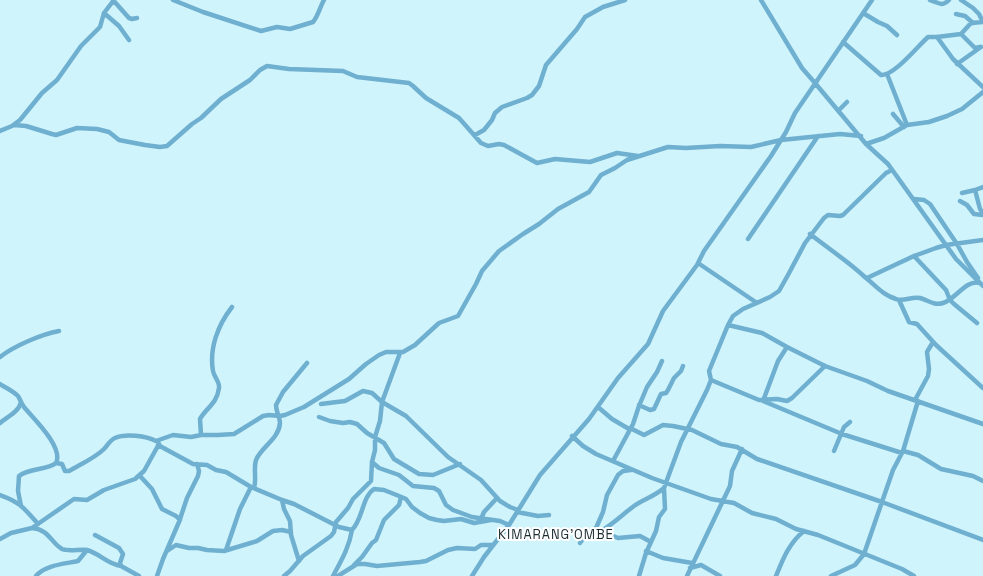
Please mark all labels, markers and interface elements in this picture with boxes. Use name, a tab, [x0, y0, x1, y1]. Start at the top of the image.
district label: KIMARANG'OMBE	[498, 526, 614, 543]

